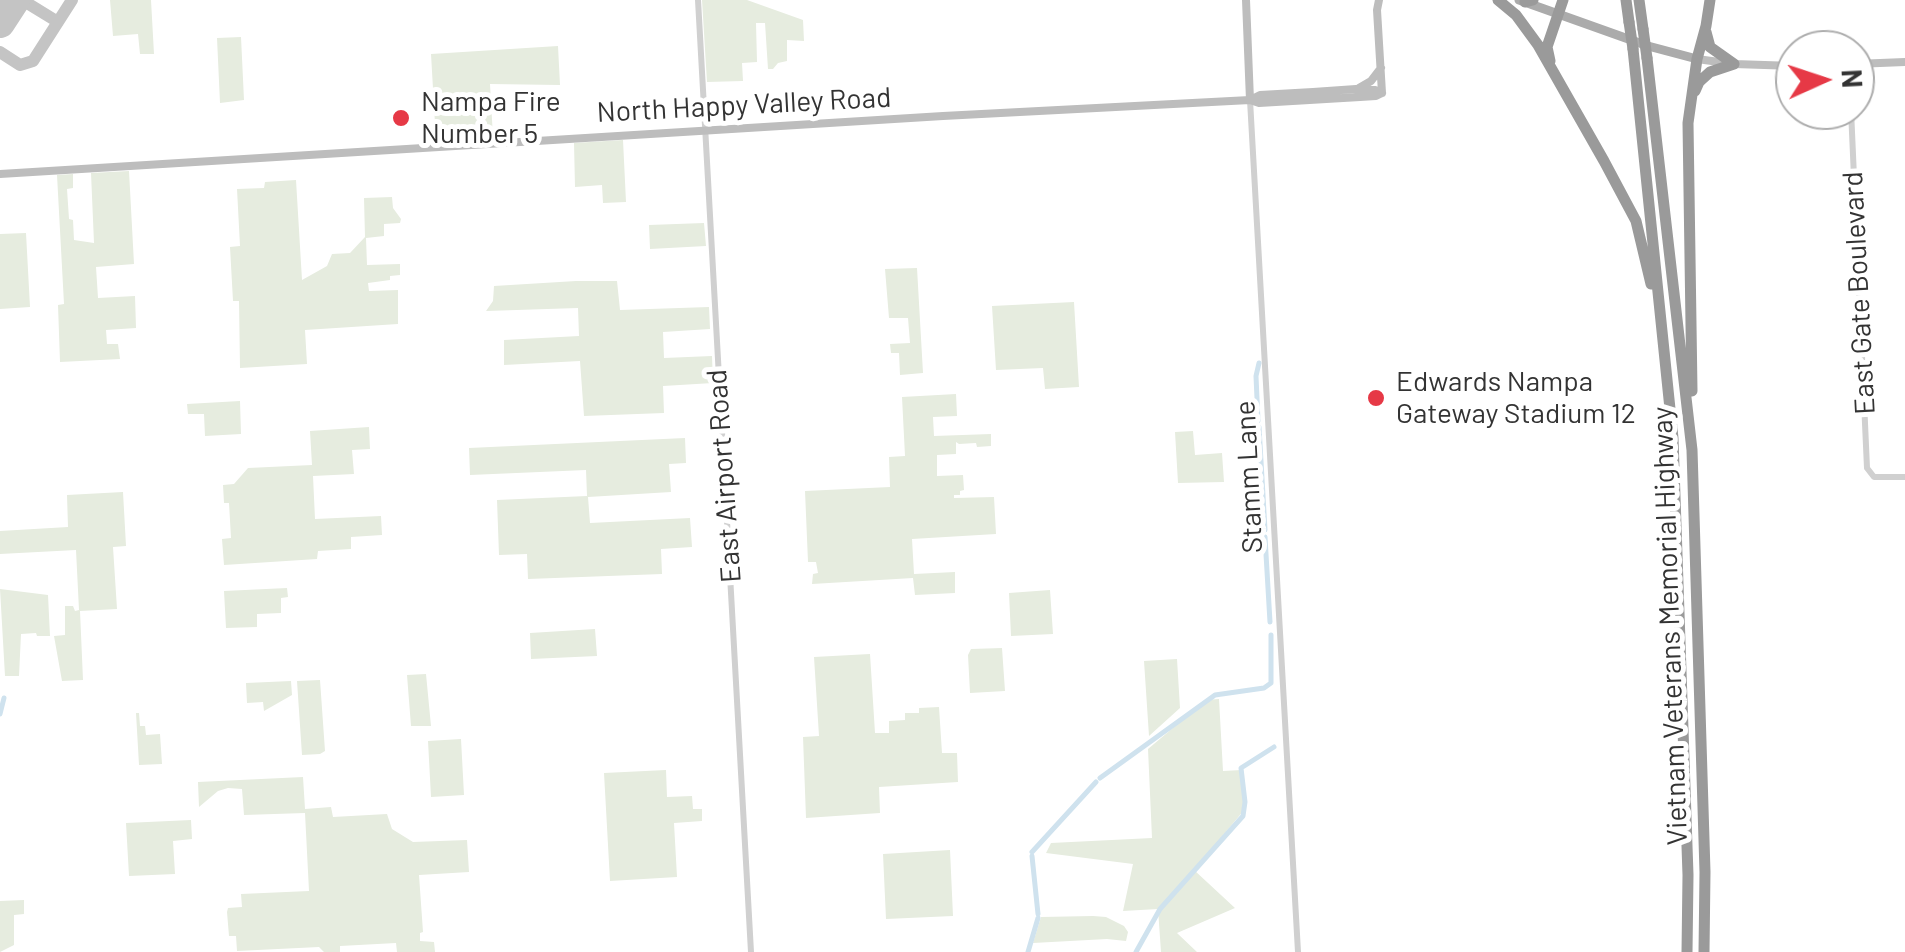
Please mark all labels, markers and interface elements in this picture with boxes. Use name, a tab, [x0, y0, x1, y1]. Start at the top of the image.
north arrow	[1775, 30, 1875, 130]
text: N	[1835, 68, 1870, 89]
street label: North Happy Valley Road	[596, 81, 892, 129]
place label: Nampa Fire Number 5	[421, 85, 561, 151]
marker: Nampa Fire Number 5	[390, 107, 412, 129]
street label: East Gate Boulevard	[1836, 171, 1882, 415]
place label: Edwards Nampa Gateway Stadium 12	[1396, 365, 1636, 431]
street label: East Airport Road	[700, 368, 748, 584]
marker: Edwards Nampa Gateway Stadium 12	[1365, 387, 1387, 409]
street label: Stamm Lane	[1228, 400, 1270, 554]
street label: Vietnam Veterans Memorial Highway	[1646, 406, 1694, 846]

